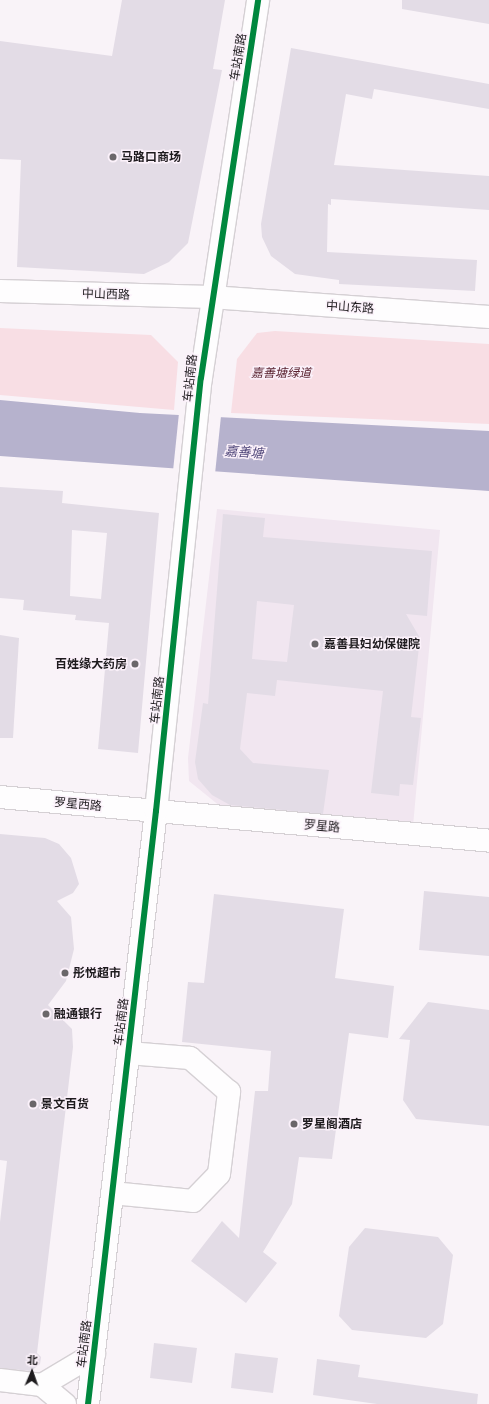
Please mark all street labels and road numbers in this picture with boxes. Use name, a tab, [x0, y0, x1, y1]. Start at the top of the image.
street label: 车站南路	[227, 32, 249, 82]
street label: 中山西路	[82, 286, 130, 302]
street label: 中山东路	[326, 298, 374, 316]
street label: 车站南路	[180, 353, 200, 403]
street label: 车站南路	[147, 675, 167, 725]
street label: 罗星西路	[53, 795, 103, 813]
street label: 罗星路	[303, 817, 341, 835]
street label: 车站南路	[111, 997, 131, 1047]
street label: 车站南路	[74, 1319, 94, 1369]

